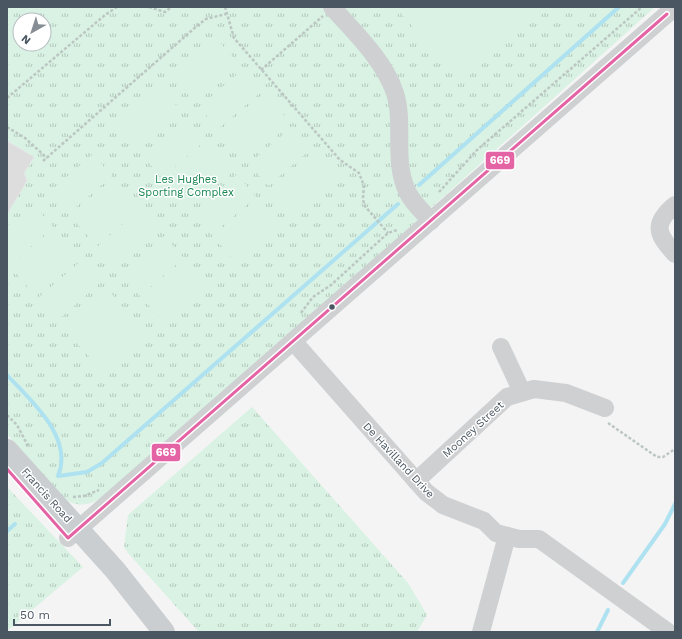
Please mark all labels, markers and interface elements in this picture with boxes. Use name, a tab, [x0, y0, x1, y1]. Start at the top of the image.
north arrow	[12, 12, 52, 52]
text: N	[19, 32, 33, 47]
line badge: 669	[485, 151, 515, 170]
text: 669	[490, 154, 510, 167]
park label: Les Hughes Sporting Complex	[138, 173, 234, 199]
unlabelled marker	[327, 302, 337, 312]
street label: Mooney Street	[440, 398, 507, 460]
street label: De Havilland Drive	[360, 420, 437, 501]
line badge: 669	[151, 443, 181, 462]
text: 669	[156, 446, 176, 459]
street label: Francis Road	[19, 465, 75, 525]
scale bar	[14, 601, 110, 627]
text: 50 m	[20, 608, 50, 622]

